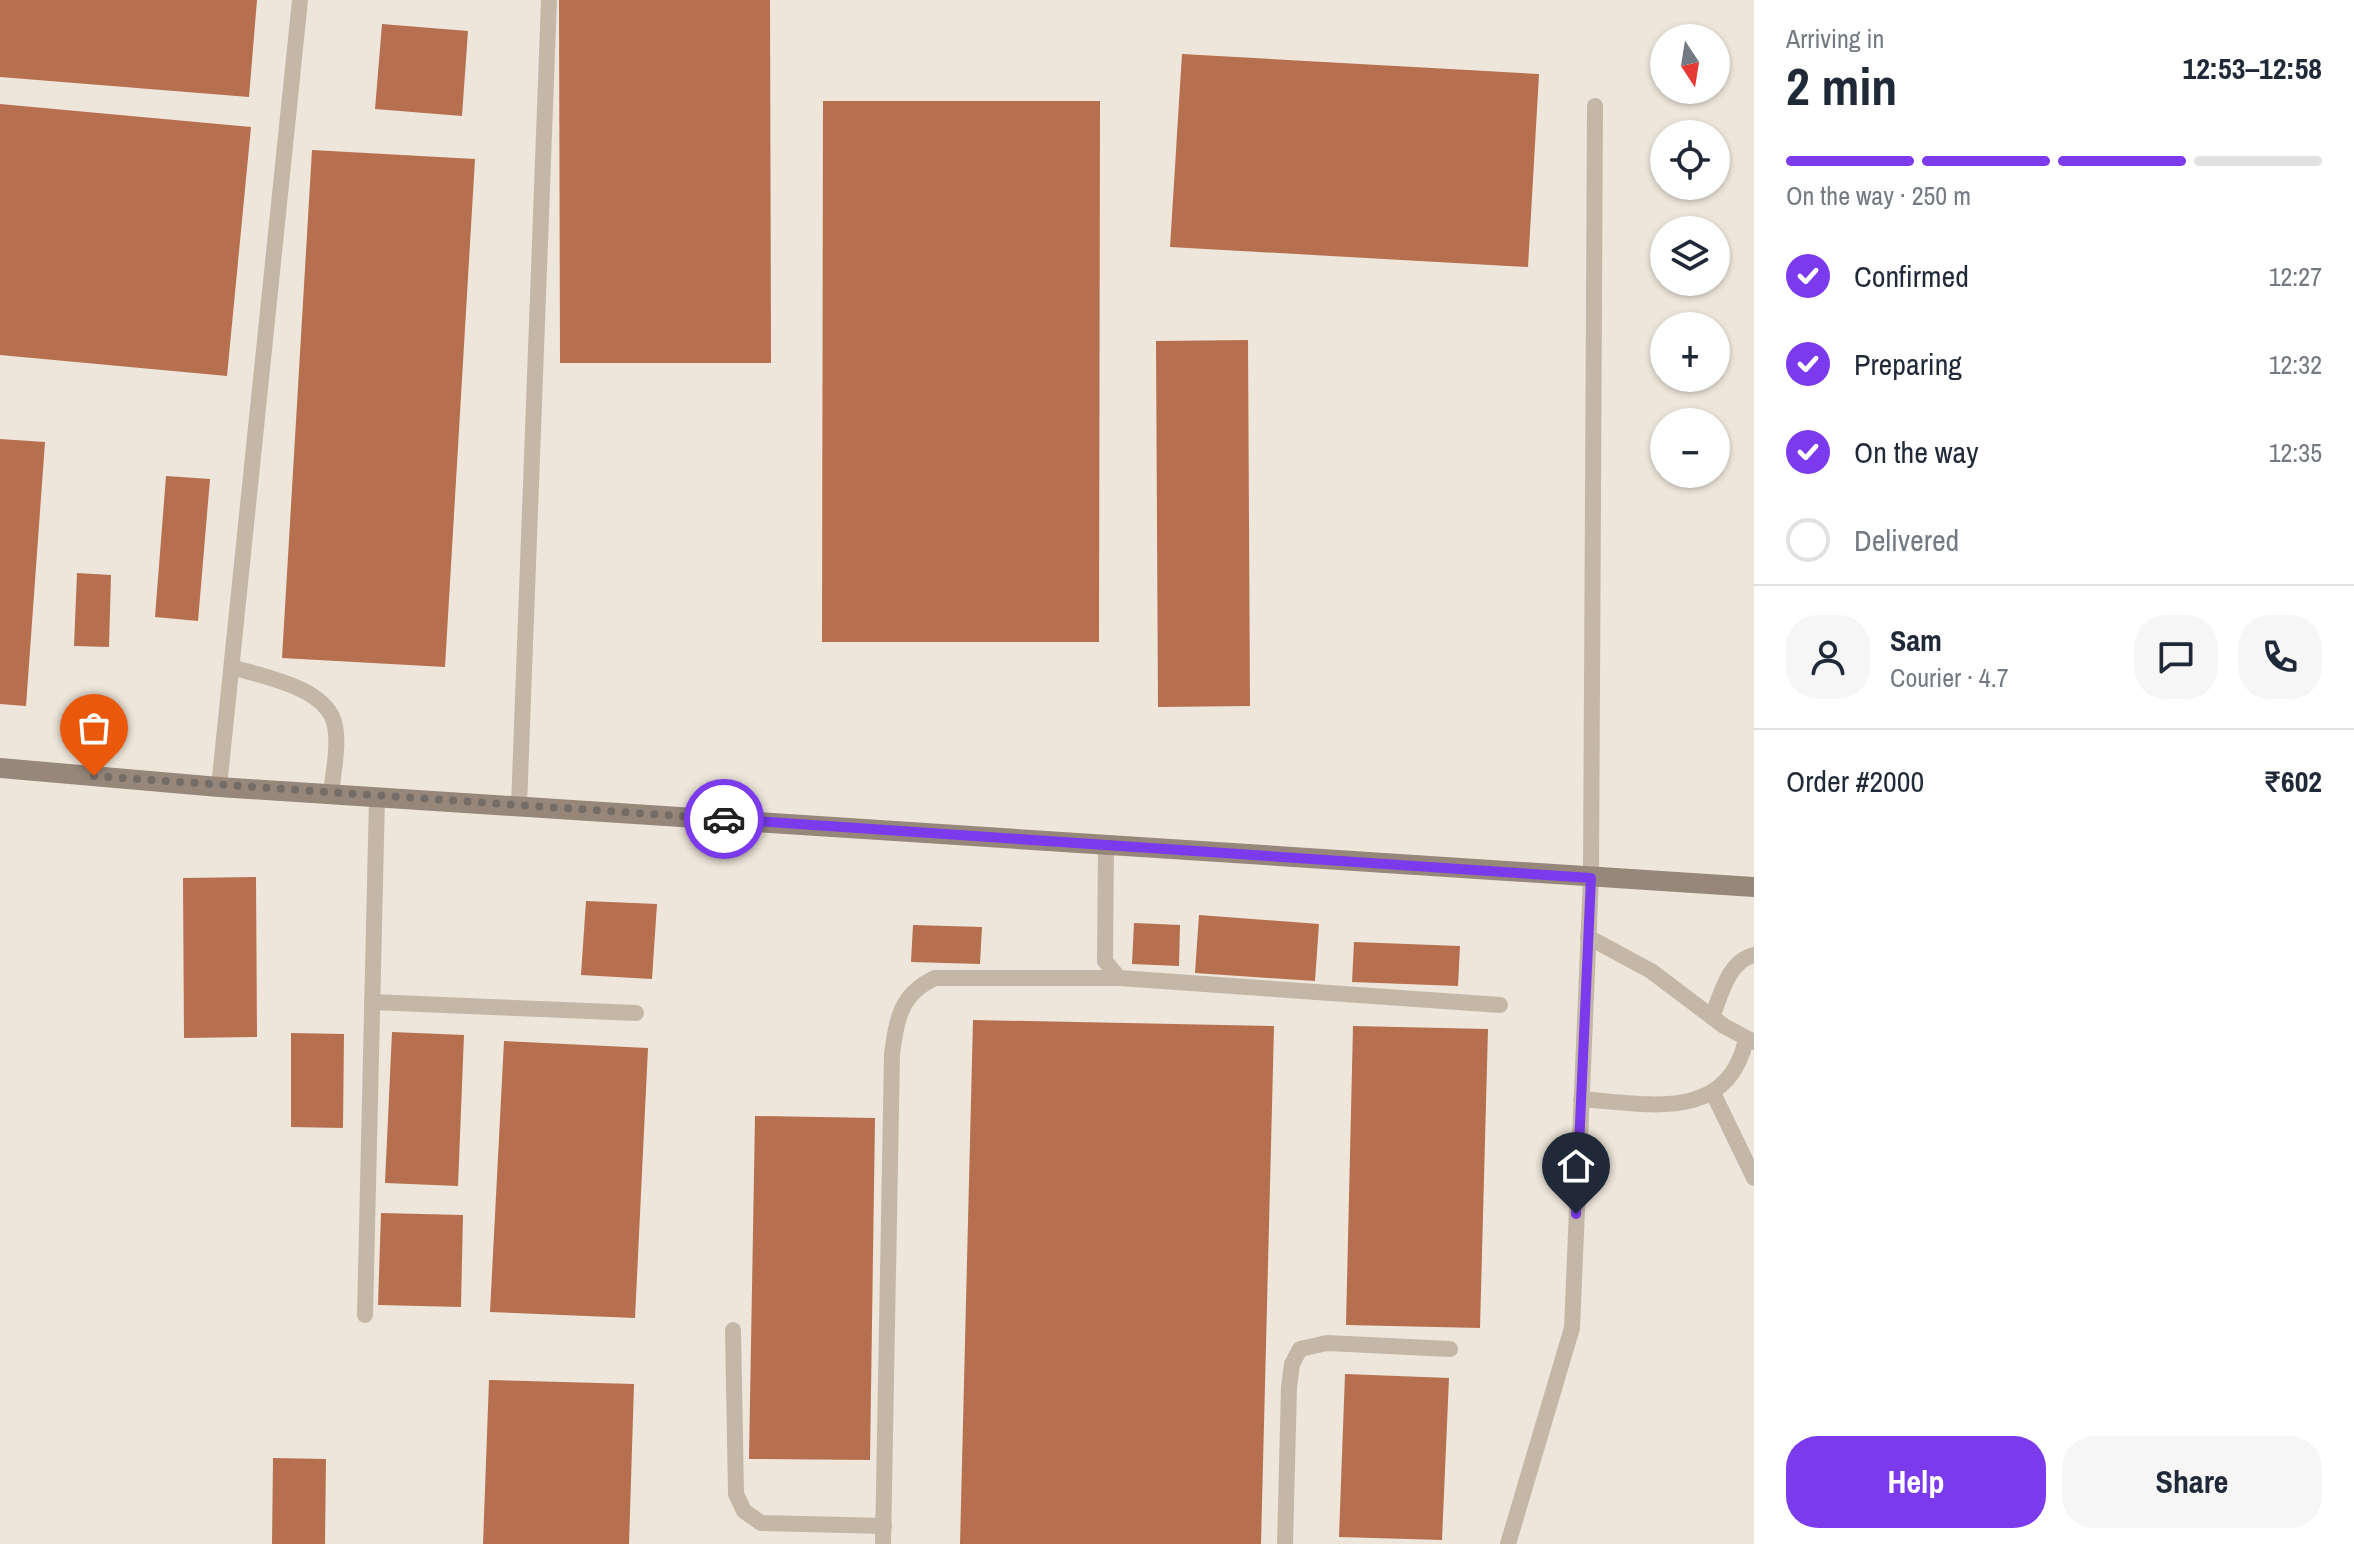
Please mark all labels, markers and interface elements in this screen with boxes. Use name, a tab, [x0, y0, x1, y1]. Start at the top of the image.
text: Arriving in	[1786, 21, 1884, 56]
north arrow	[1650, 24, 1730, 104]
map controls	[1650, 24, 1730, 488]
text: 12:53–12:58	[2183, 48, 2322, 88]
text: 2 min	[1786, 51, 1897, 121]
button: locate	[1650, 120, 1730, 200]
text: On the way · 250 m	[1786, 178, 1971, 213]
button: layers	[1650, 216, 1730, 296]
icon: check	[1786, 254, 1830, 298]
text: Confirmed	[1854, 256, 1969, 296]
text: 12:27	[2269, 259, 2322, 294]
button: +	[1650, 312, 1730, 392]
icon: check	[1786, 342, 1830, 386]
text: Preparing	[1854, 344, 1962, 384]
text: 12:32	[2269, 347, 2322, 382]
button: −	[1650, 408, 1730, 488]
icon: check	[1786, 430, 1830, 474]
text: On the way	[1854, 432, 1978, 472]
text: 12:35	[2269, 435, 2322, 470]
text: Delivered	[1854, 520, 1959, 560]
button: person	[1786, 615, 1870, 699]
button: chat	[2134, 615, 2218, 699]
button: phone	[2238, 615, 2322, 699]
text: Sam	[1890, 620, 1942, 660]
text: Courier · 4.7	[1890, 660, 2009, 695]
pin	[60, 694, 128, 776]
icon: bag	[72, 706, 116, 750]
text: Order #2000	[1786, 761, 1924, 801]
text: ₹602	[2264, 761, 2322, 801]
courier	[684, 779, 764, 859]
icon: car	[702, 797, 746, 841]
pin	[1542, 1132, 1610, 1214]
icon: home	[1554, 1144, 1598, 1188]
button: Help	[1786, 1436, 2046, 1528]
button: Share	[2062, 1436, 2322, 1528]

